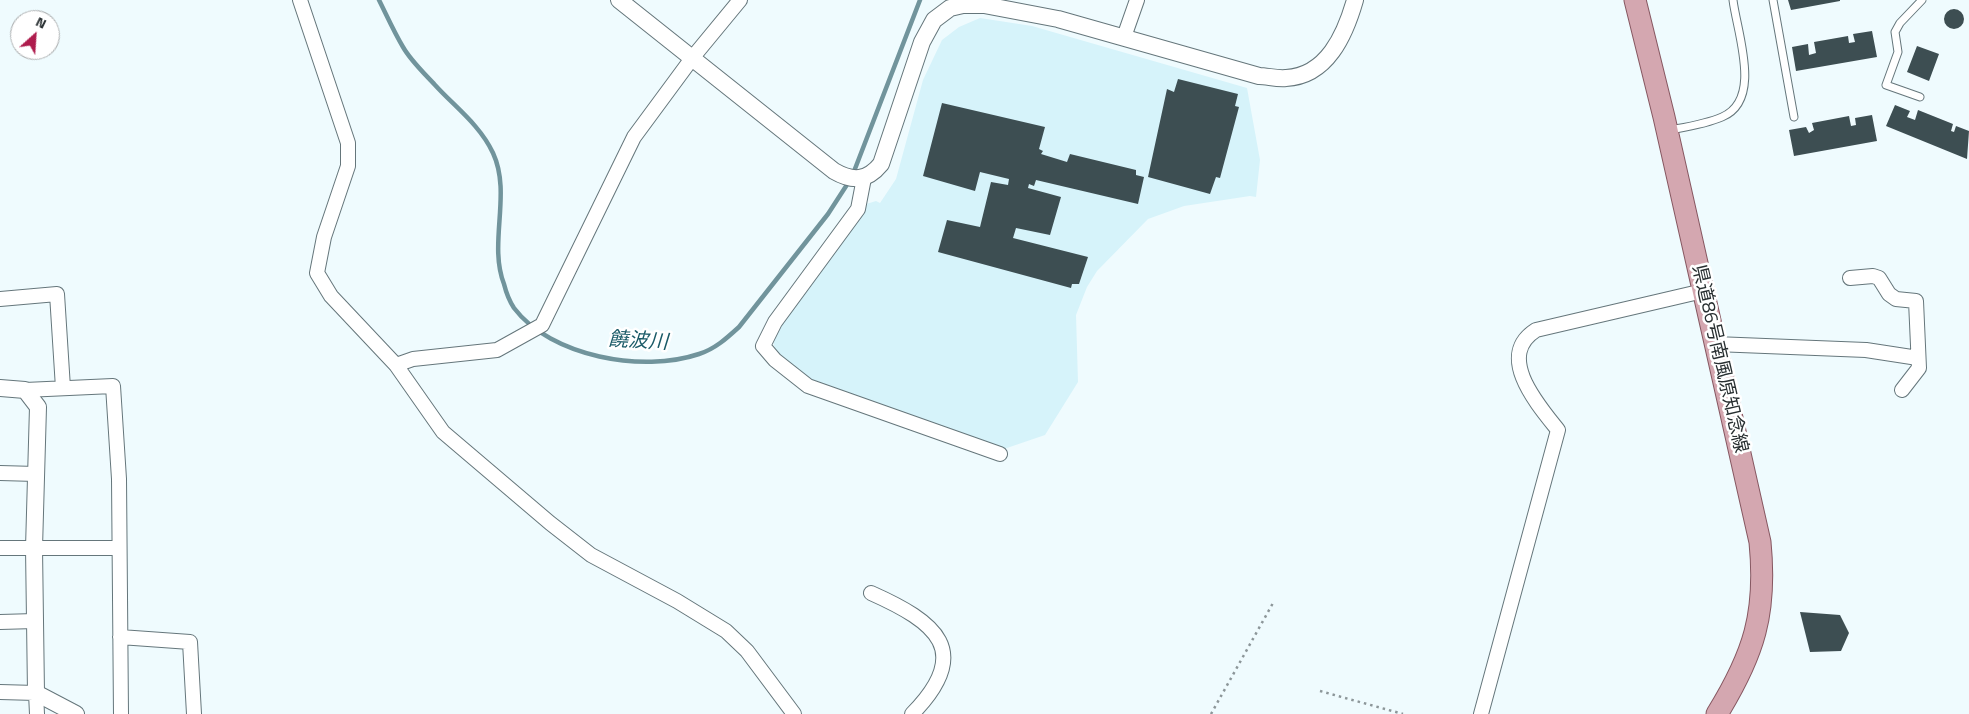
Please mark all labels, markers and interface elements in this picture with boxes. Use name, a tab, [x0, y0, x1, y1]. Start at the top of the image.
north arrow	[10, 10, 60, 60]
text: N	[32, 10, 50, 34]
street label: 県道86号南風原知念線	[1686, 263, 1752, 455]
water label: 饒波川	[607, 328, 669, 356]

